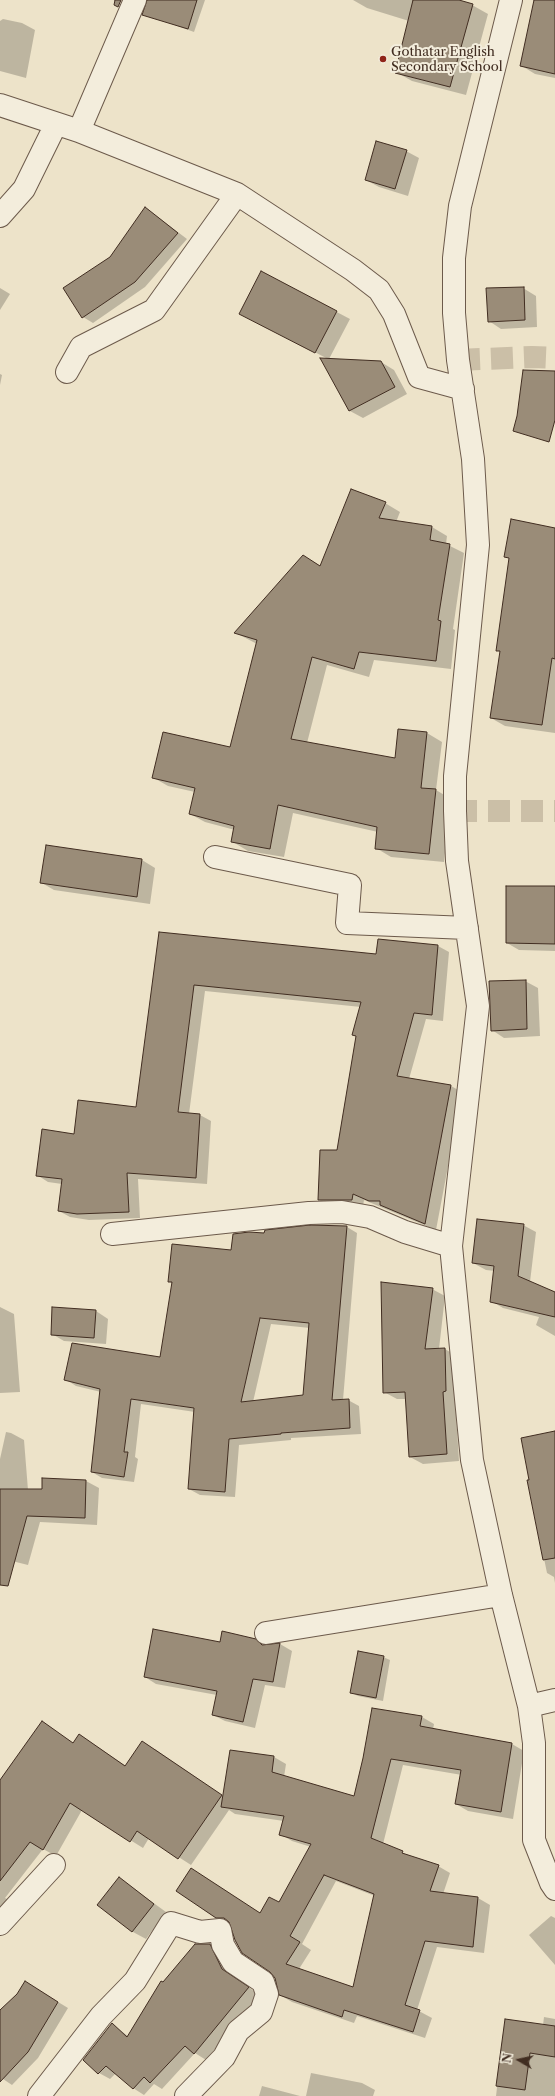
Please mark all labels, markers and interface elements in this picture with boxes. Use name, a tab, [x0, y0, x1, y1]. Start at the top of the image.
place label: Gothatar English Secondary School	[391, 44, 503, 75]
marker: Gothatar English Secondary School	[378, 54, 388, 64]
north arrow	[499, 2040, 539, 2080]
text: N	[499, 2052, 515, 2064]

